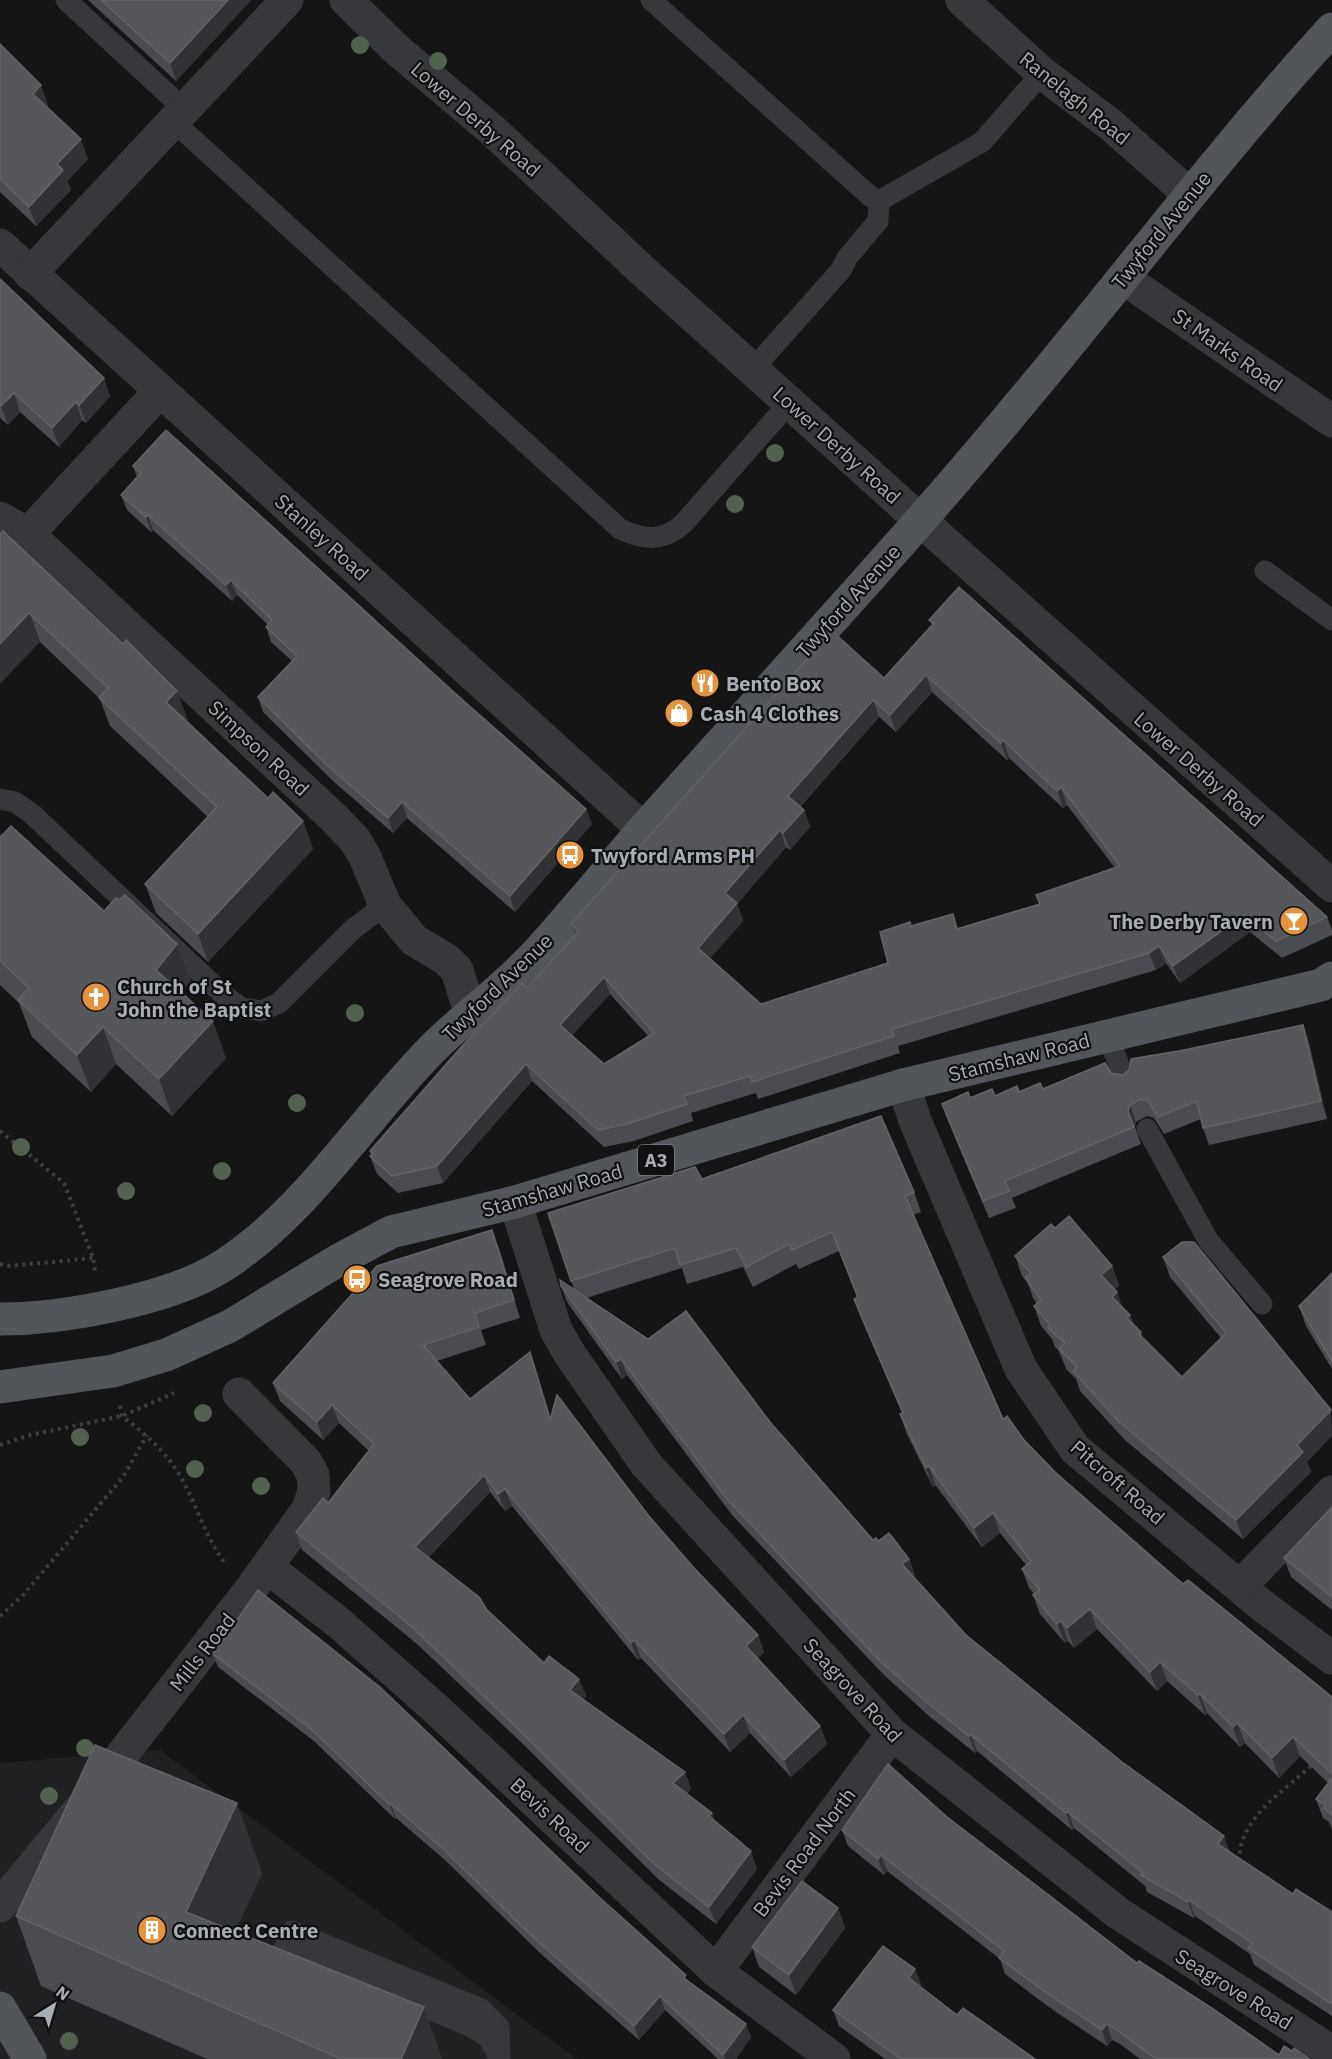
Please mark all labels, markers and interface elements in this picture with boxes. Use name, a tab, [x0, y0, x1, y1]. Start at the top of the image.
street label: Ranelagh Road	[1014, 45, 1136, 151]
street label: Lower Derby Road	[406, 55, 546, 183]
street label: Twyford Avenue	[1105, 166, 1217, 294]
street label: St Marks Road	[1168, 302, 1288, 398]
street label: Lower Derby Road	[767, 380, 907, 510]
street label: Stanley Road	[269, 488, 375, 586]
street label: Twyford Avenue	[790, 538, 906, 664]
restaurant icon: Bento Box	[689, 667, 721, 699]
place label: Bento Box	[726, 670, 822, 697]
street label: Simpson Road	[203, 694, 315, 802]
shop icon: Cash 4 Clothes	[663, 697, 695, 729]
place label: Cash 4 Clothes	[700, 700, 839, 727]
street label: Lower Derby Road	[1129, 705, 1269, 833]
bus stop icon: Twyford Arms PH	[554, 839, 586, 871]
place label: Twyford Arms PH	[591, 842, 755, 869]
bar icon: The Derby Tavern	[1278, 905, 1310, 937]
place label: The Derby Tavern	[1110, 908, 1273, 935]
street label: Twyford Avenue	[436, 927, 558, 1047]
place label: Church of St John the Baptist	[117, 973, 271, 1023]
church icon: Church of St John the Baptist	[80, 981, 112, 1013]
street label: Stamshaw Road	[946, 1026, 1092, 1088]
road number: A3	[638, 1145, 674, 1175]
street label: Stamshaw Road	[479, 1157, 625, 1223]
bus stop icon: Seagrove Road	[341, 1263, 373, 1295]
place label: Seagrove Road	[378, 1266, 518, 1293]
street label: Pitcroft Road	[1065, 1434, 1171, 1530]
street label: Mills Road	[163, 1607, 241, 1697]
street label: Seagrove Road	[798, 1632, 908, 1748]
street label: Bevis Road	[505, 1771, 595, 1859]
street label: Bevis Road North	[747, 1782, 861, 1922]
building icon: Connect Centre	[136, 1914, 168, 1946]
place label: Connect Centre	[173, 1917, 318, 1944]
street label: Seagrove Road	[1170, 1942, 1298, 2036]
north arrow	[24, 1975, 84, 2035]
text: N	[52, 1982, 74, 2004]

